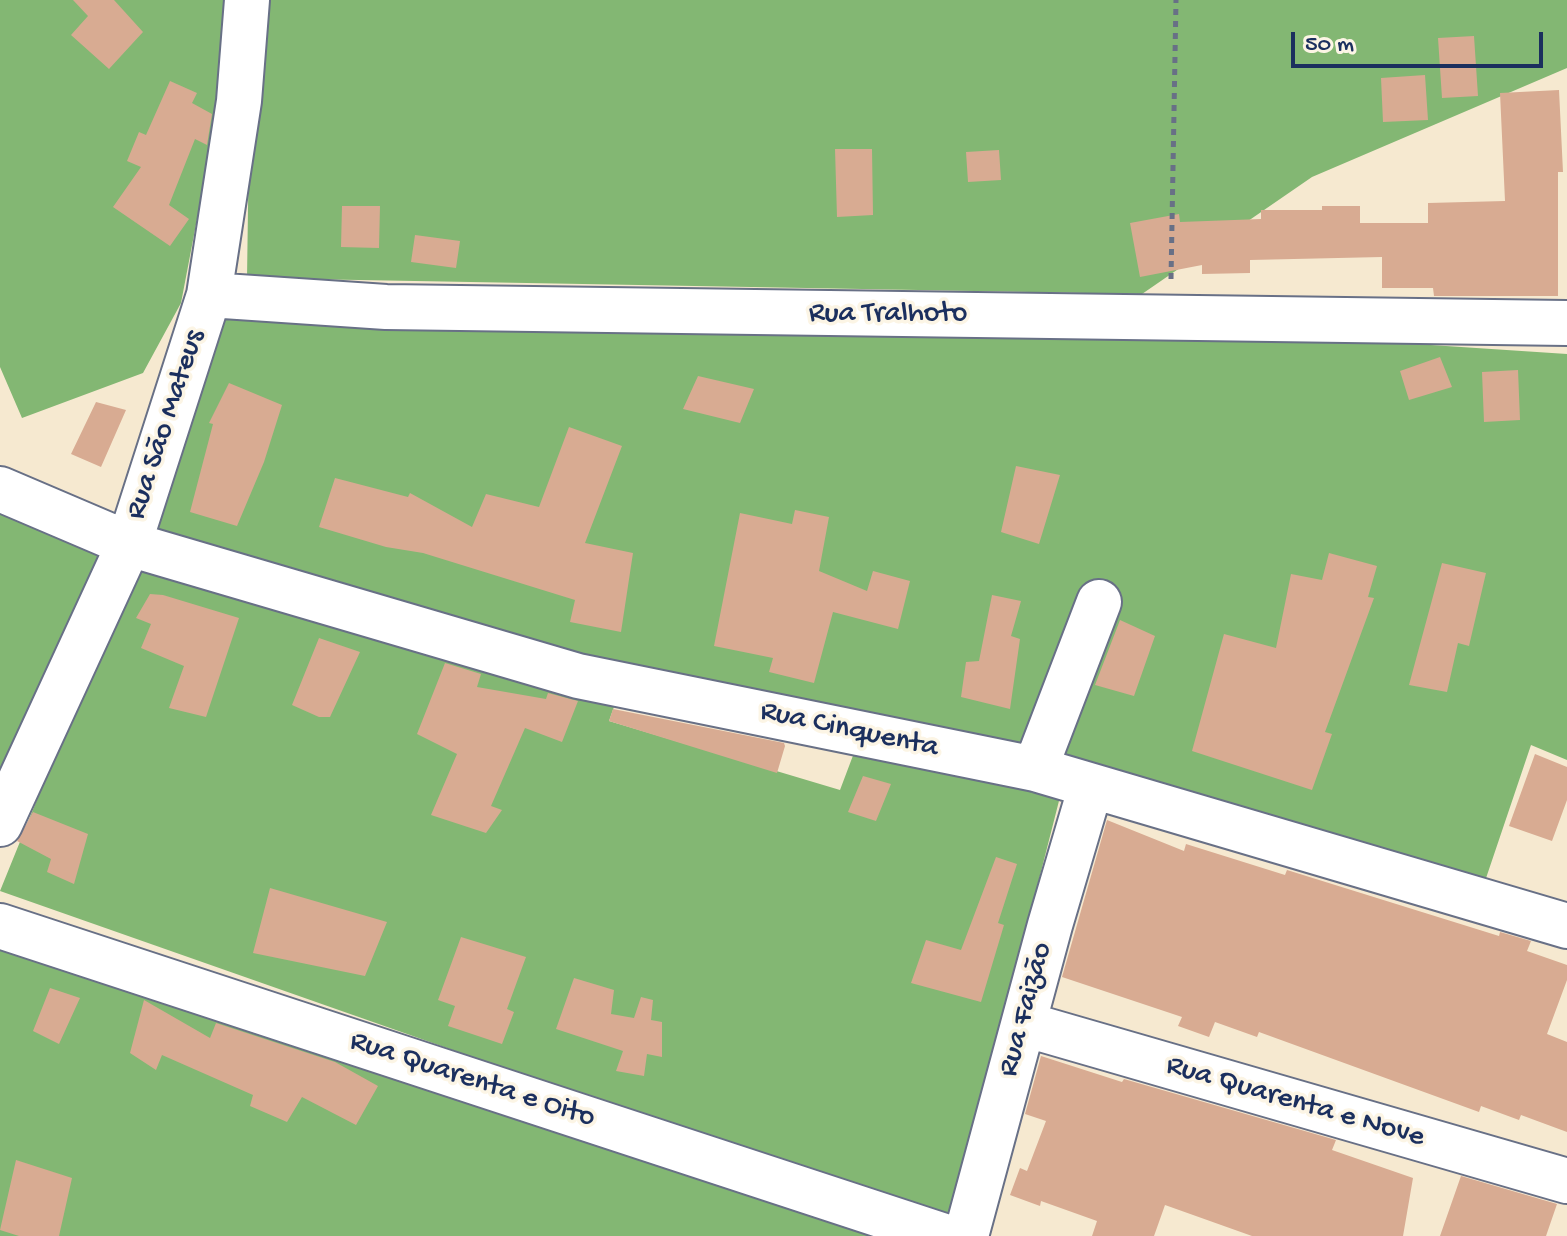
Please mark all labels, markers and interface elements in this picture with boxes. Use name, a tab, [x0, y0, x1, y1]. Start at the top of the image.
scale bar	[1295, 16, 1547, 66]
text: 50 m	[1305, 31, 1354, 60]
street label: Rua Tralhoto	[809, 297, 967, 333]
street label: Rua São Mateus	[119, 326, 215, 524]
street label: Rua Cinquenta	[757, 695, 941, 767]
street label: Rua Faizão	[992, 939, 1062, 1081]
street label: Rua Quarenta e Oito	[345, 1024, 599, 1138]
street label: Rua Quarenta e Nove	[1162, 1049, 1428, 1157]

